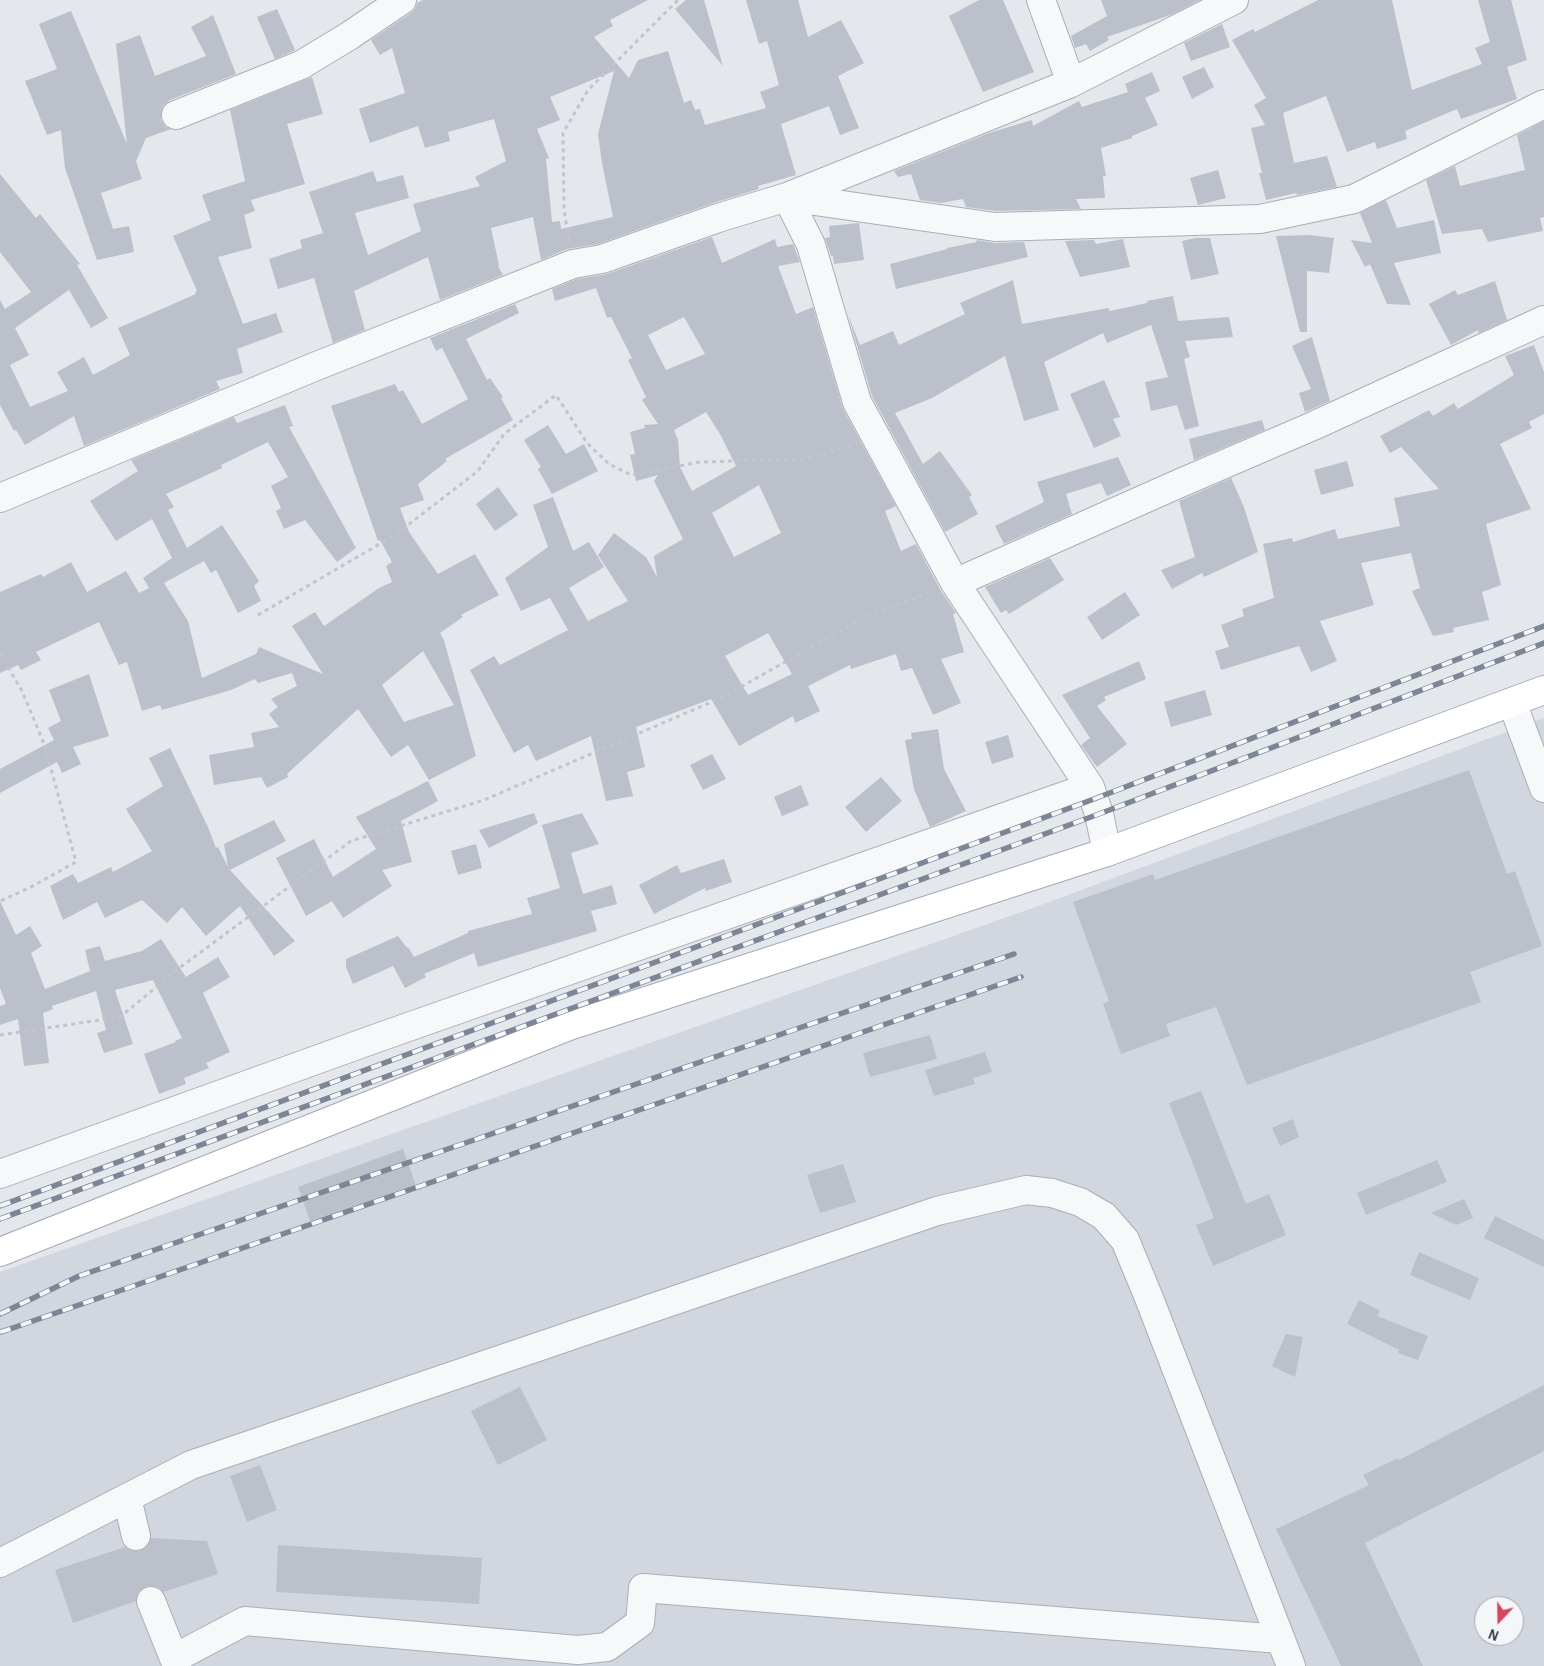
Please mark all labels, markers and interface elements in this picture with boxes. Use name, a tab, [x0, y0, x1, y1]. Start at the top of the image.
north arrow	[1474, 1596, 1524, 1646]
text: N	[1487, 1626, 1501, 1642]

